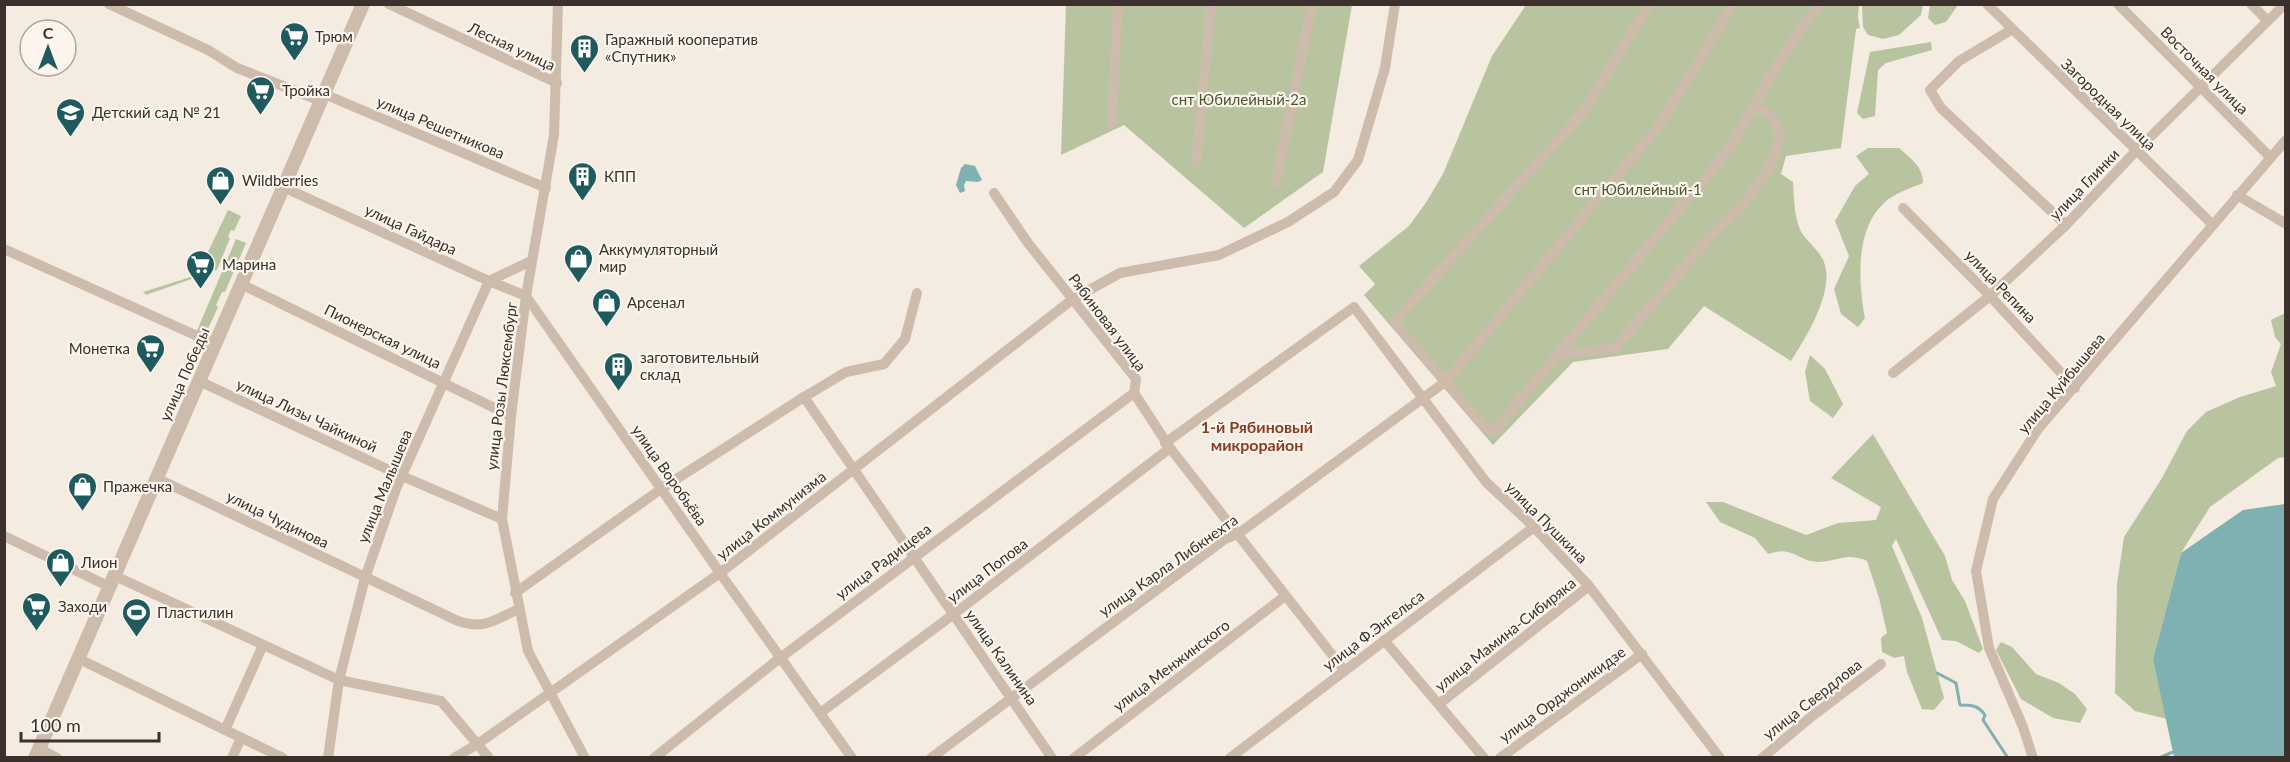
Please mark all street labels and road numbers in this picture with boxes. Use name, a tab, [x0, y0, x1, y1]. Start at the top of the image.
street label: Лесная улица	[465, 18, 558, 74]
street label: Восточная улица	[2157, 22, 2253, 118]
street label: Загородная улица	[2058, 54, 2160, 154]
street label: улица Решетникова	[374, 92, 508, 162]
street label: улица Глинки	[2045, 145, 2123, 223]
street label: улица Гайдара	[362, 200, 460, 258]
street label: улица Репина	[1962, 246, 2040, 326]
street label: Рябиновая улица	[1065, 270, 1151, 374]
street label: Пионерская улица	[322, 300, 444, 372]
street label: улица Розы Люксембург	[482, 301, 520, 471]
street label: улица Победы	[155, 324, 213, 424]
street label: улица Куйбышева	[2014, 329, 2108, 437]
street label: улица Лизы Чайкиной	[234, 374, 380, 456]
street label: улица Воробьёва	[629, 421, 711, 529]
street label: улица Малышева	[353, 427, 415, 545]
street label: улица Коммунизма	[713, 467, 829, 563]
street label: улица Пушкина	[1502, 477, 1592, 567]
street label: улица Чудинова	[224, 487, 332, 551]
street label: улица Карла Либкнехта	[1095, 510, 1241, 620]
street label: улица Радищева	[832, 519, 934, 603]
street label: улица Попова	[943, 534, 1031, 606]
street label: улица Мамина-Сибиряка	[1431, 573, 1579, 695]
street label: улица Ф.Энгельса	[1319, 586, 1427, 674]
street label: улица Калинина	[962, 606, 1042, 708]
street label: улица Менжинского	[1109, 615, 1233, 715]
street label: улица Орджоникидзе	[1495, 642, 1629, 746]
street label: улица Свердлова	[1759, 655, 1865, 743]

